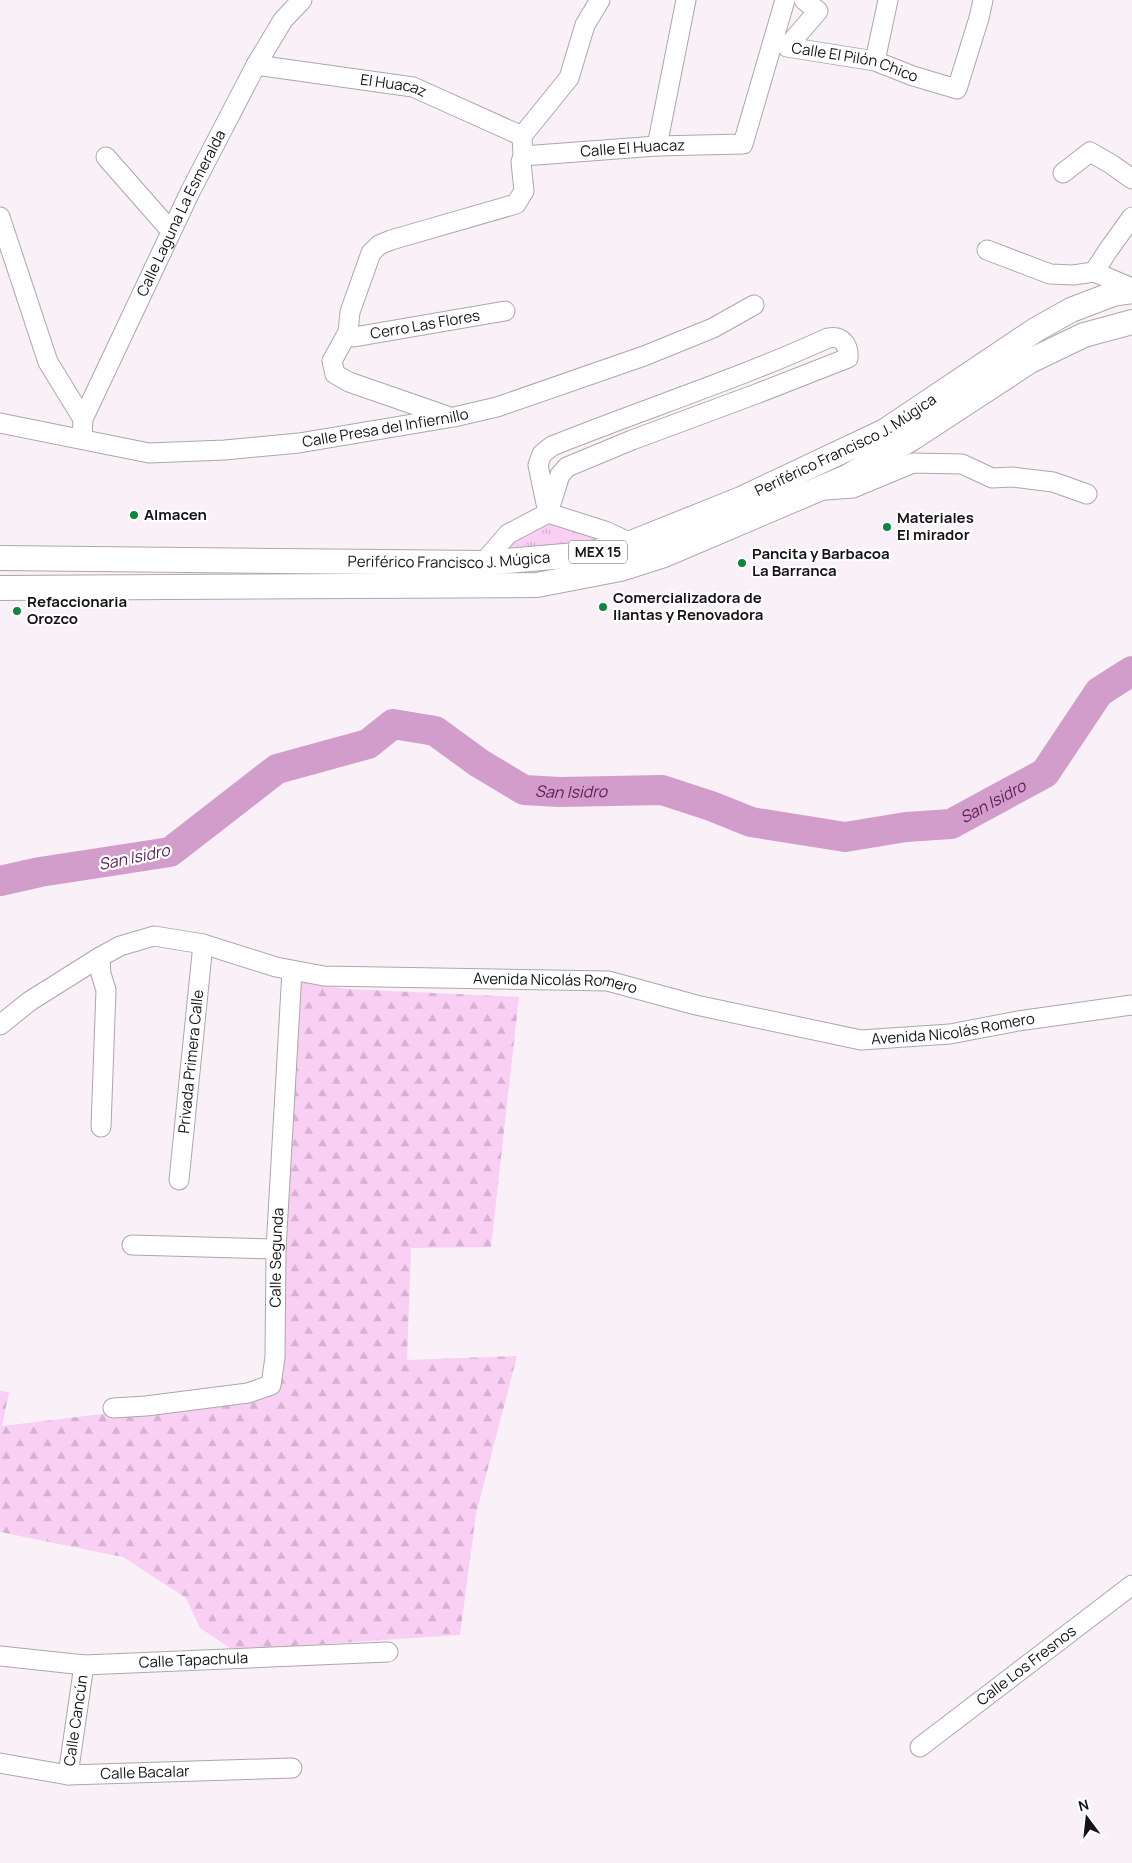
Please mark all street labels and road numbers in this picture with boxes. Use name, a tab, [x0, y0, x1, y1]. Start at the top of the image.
street label: Calle El Pilón Chico	[790, 37, 921, 87]
street label: El Huacaz	[359, 69, 430, 102]
street label: Calle Laguna La Esmeralda	[131, 126, 230, 300]
street label: Calle El Huacaz	[579, 134, 685, 162]
street label: Cerro Las Flores	[369, 304, 482, 344]
street label: Periférico Francisco J. Múgica	[751, 389, 940, 501]
street label: Calle Presa del Infiernillo	[301, 403, 471, 452]
road number: MEX 15	[569, 540, 627, 564]
street label: Periférico Francisco J. Múgica	[348, 546, 551, 573]
street label: Avenida Nicolás Romero	[473, 968, 640, 999]
street label: Privada Primera Calle	[173, 988, 208, 1135]
street label: Avenida Nicolás Romero	[870, 1008, 1036, 1049]
street label: Calle Segunda	[264, 1207, 288, 1308]
street label: Calle Los Fresnos	[972, 1620, 1080, 1710]
street label: Calle Tapachula	[138, 1647, 248, 1673]
street label: Calle Cancún	[58, 1673, 92, 1768]
street label: Calle Bacalar	[100, 1760, 190, 1784]

